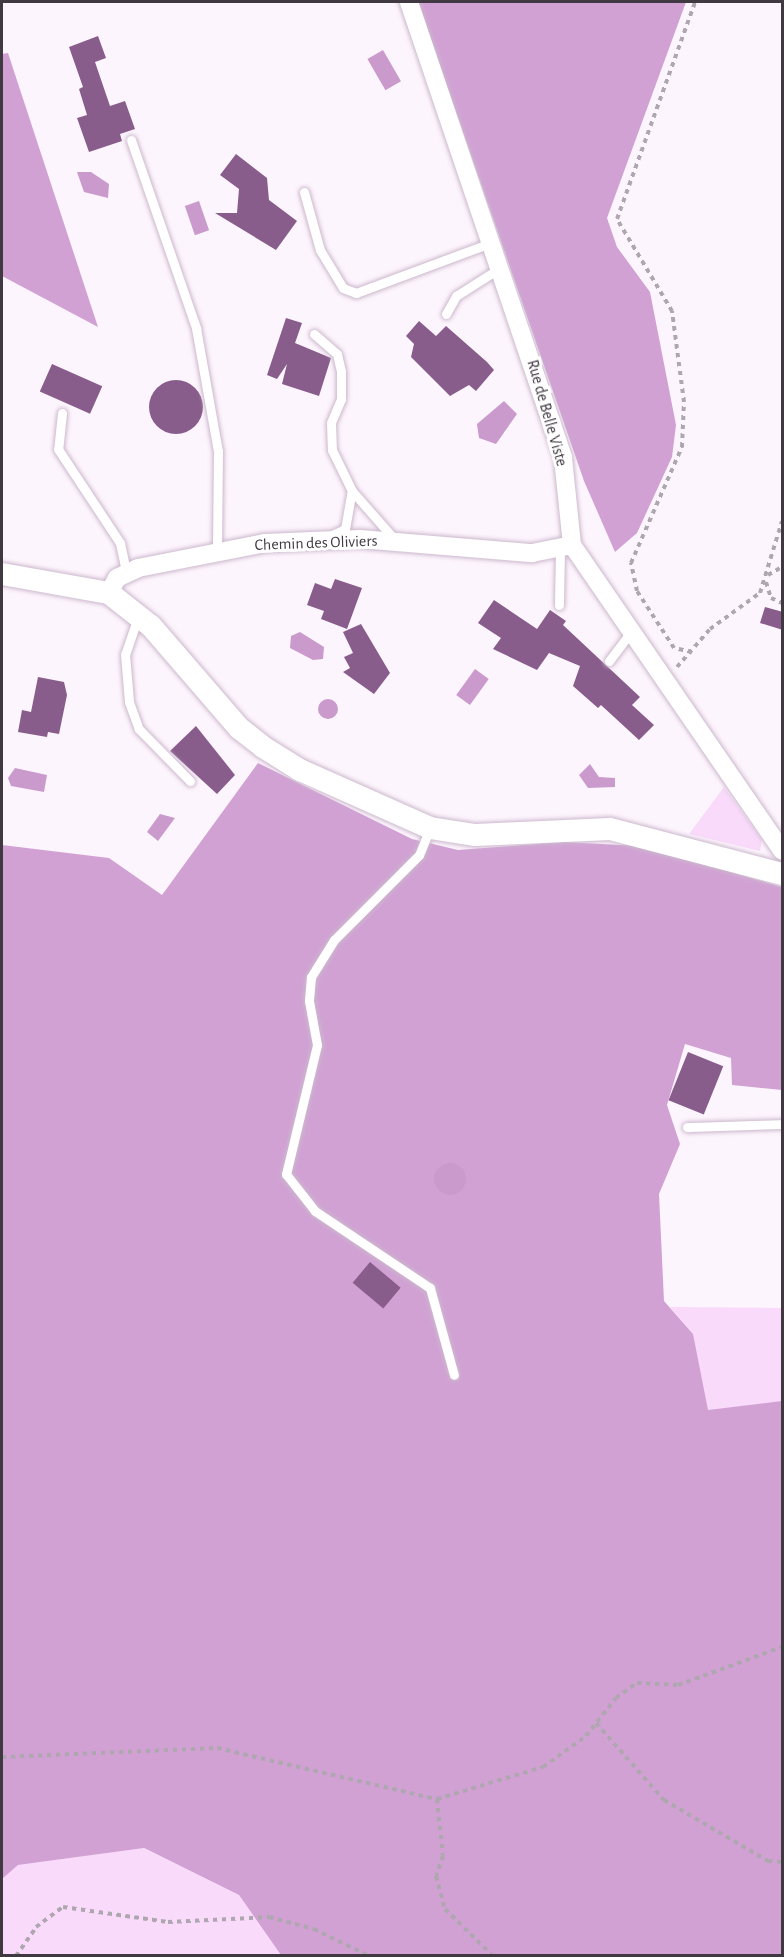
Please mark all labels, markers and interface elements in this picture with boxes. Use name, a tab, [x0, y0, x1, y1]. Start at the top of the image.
street label: Rue de Belle Viste	[523, 358, 571, 468]
street label: Chemin des Oliviers	[254, 531, 378, 555]

